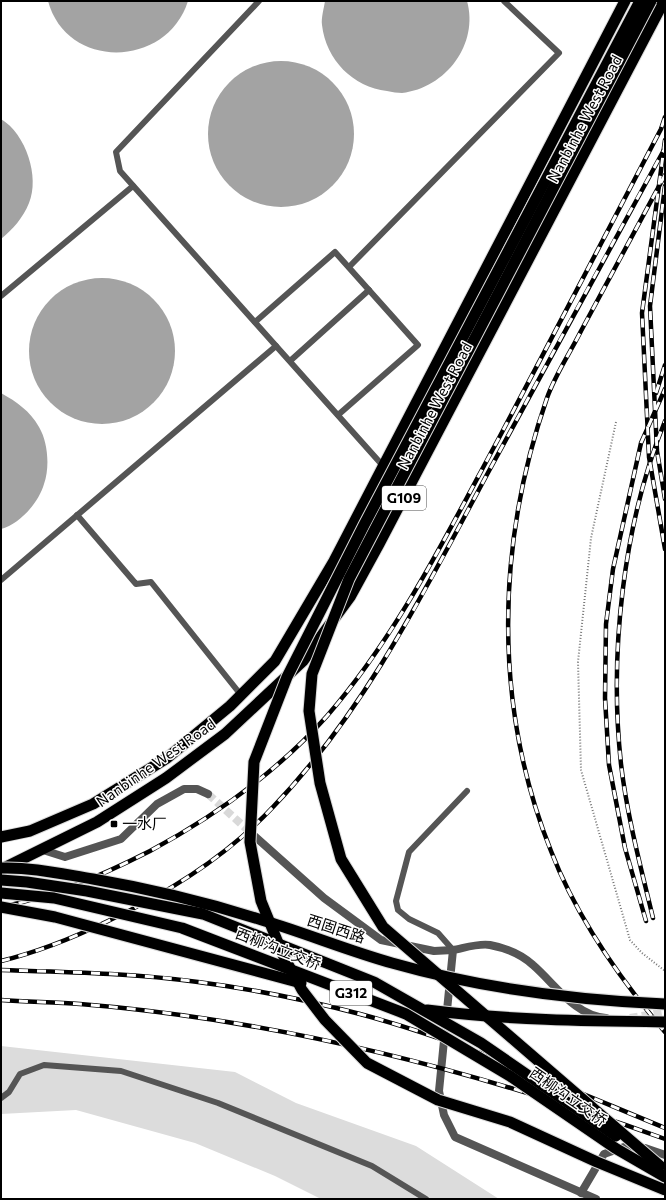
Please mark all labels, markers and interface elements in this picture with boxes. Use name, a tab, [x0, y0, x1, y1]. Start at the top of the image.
street label: Nanbinhe West Road	[543, 52, 625, 185]
street label: Nanbinhe West Road	[393, 339, 475, 472]
road number: G109	[382, 486, 426, 510]
street label: Nanbinhe West Road	[92, 714, 219, 810]
place label: 一水厂	[122, 814, 167, 832]
marker: 一水厂	[109, 819, 119, 829]
street label: 西固西路	[305, 910, 368, 946]
street label: 西柳沟立交桥	[233, 924, 324, 973]
road number: G312	[330, 981, 372, 1005]
street label: 西柳沟立交桥	[527, 1063, 611, 1129]

